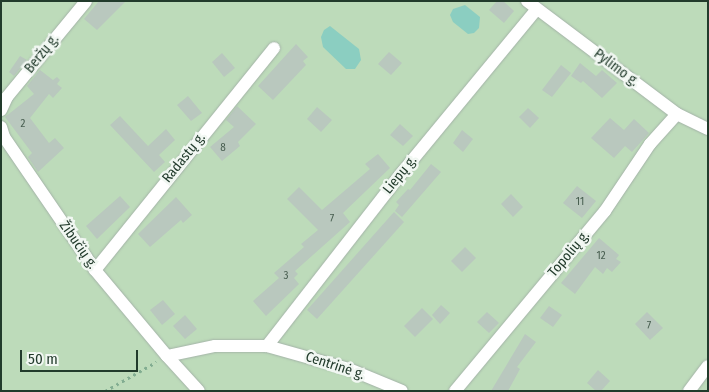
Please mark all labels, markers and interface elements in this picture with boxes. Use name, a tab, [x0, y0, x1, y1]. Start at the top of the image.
street label: Beržų g.	[21, 31, 63, 77]
street label: Pylimo g.	[590, 46, 642, 90]
house number: 2	[21, 117, 25, 131]
street label: Radastų g.	[159, 130, 209, 186]
house number: 8	[220, 141, 226, 155]
street label: Liepų g.	[380, 153, 420, 197]
house number: 11	[576, 195, 584, 209]
house number: 7	[330, 212, 334, 226]
street label: Žibučių g.	[55, 218, 101, 272]
street label: Topolių g.	[545, 227, 593, 281]
house number: 12	[596, 249, 606, 263]
house number: 3	[284, 269, 288, 283]
house number: 7	[647, 319, 651, 333]
scale bar	[22, 340, 140, 372]
street label: Centrinė g.	[303, 349, 367, 383]
text: 50 m	[28, 350, 58, 368]

